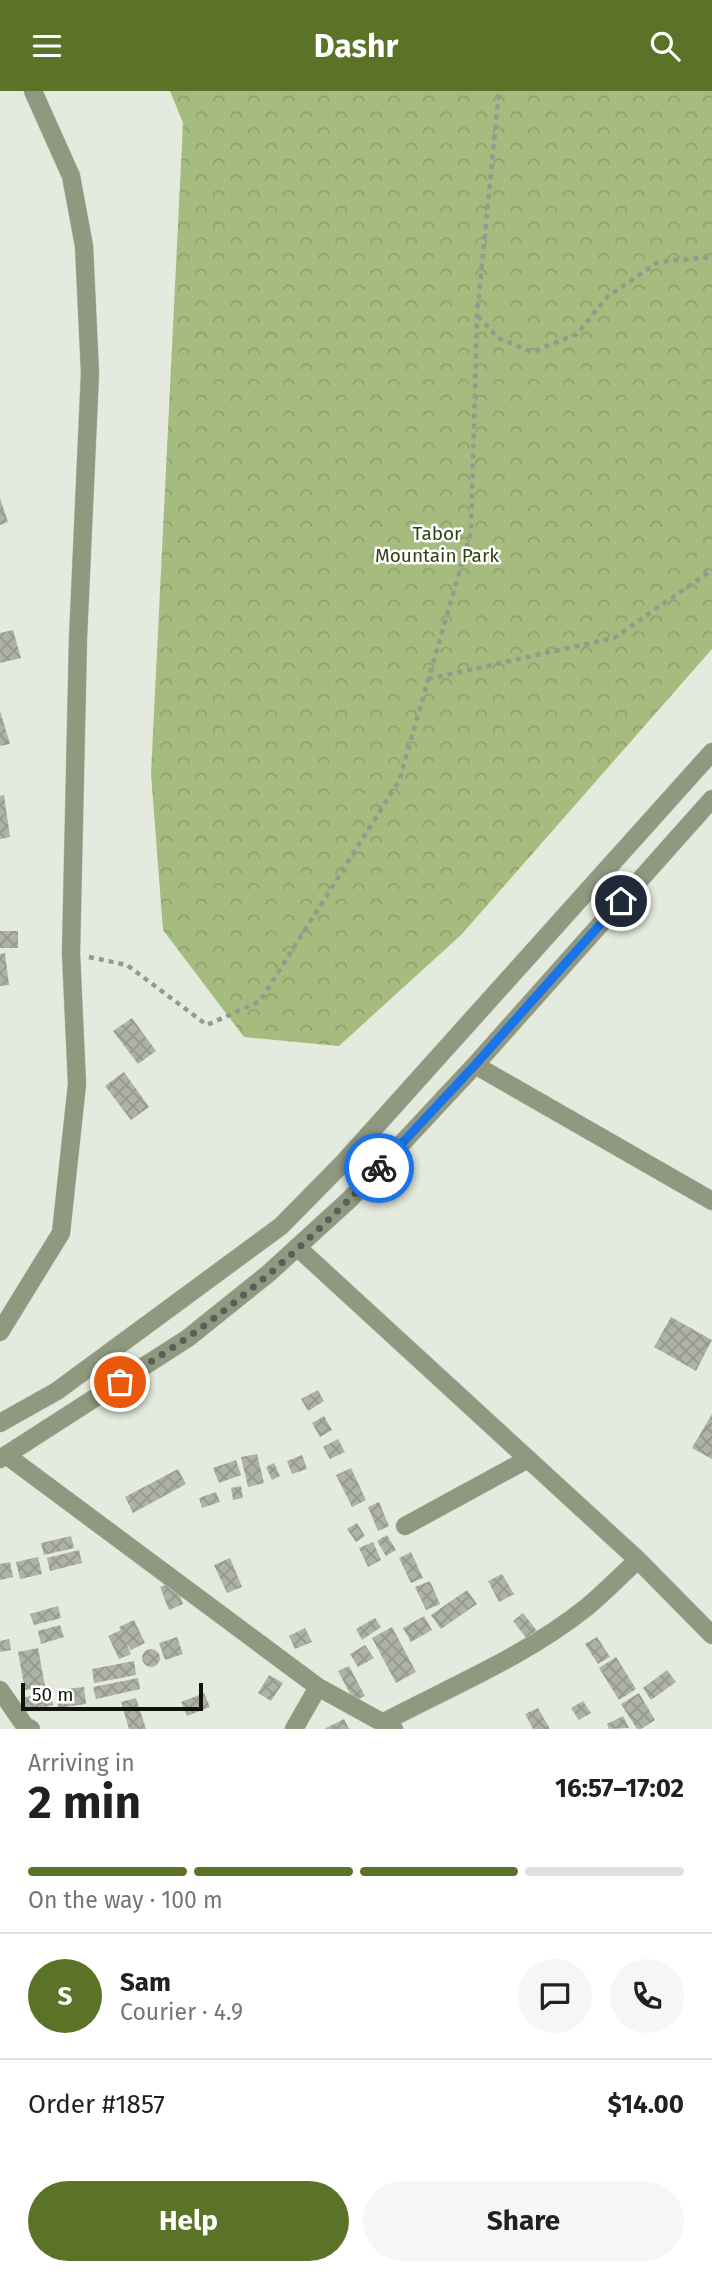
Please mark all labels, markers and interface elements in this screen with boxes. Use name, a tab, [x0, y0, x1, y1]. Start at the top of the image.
icon: menu	[28, 27, 66, 65]
text: Dashr	[314, 27, 398, 65]
icon: search	[646, 27, 684, 65]
park label: Tabor Mountain Park	[375, 522, 499, 567]
pin	[591, 871, 651, 931]
icon: home	[602, 882, 640, 920]
courier	[344, 1133, 414, 1203]
icon: bike	[360, 1149, 398, 1187]
pin	[90, 1352, 150, 1412]
icon: bag	[101, 1363, 139, 1401]
scale bar	[21, 1680, 203, 1712]
text: 50 m	[32, 1683, 73, 1706]
text: Arriving in	[28, 1749, 135, 1777]
text: 16:57–17:02	[555, 1773, 684, 1804]
text: 2 min	[28, 1775, 141, 1830]
text: On the way · 100 m	[28, 1886, 223, 1914]
button: chat	[518, 1959, 592, 2033]
button: phone	[610, 1959, 684, 2033]
text: Sam	[120, 1967, 171, 1998]
text: S	[58, 1981, 72, 2012]
text: Courier · 4.9	[120, 1998, 243, 2026]
text: Order #1857	[28, 2089, 165, 2120]
text: $14.00	[608, 2089, 684, 2120]
button: Help	[28, 2181, 349, 2261]
button: Share	[363, 2181, 684, 2261]

